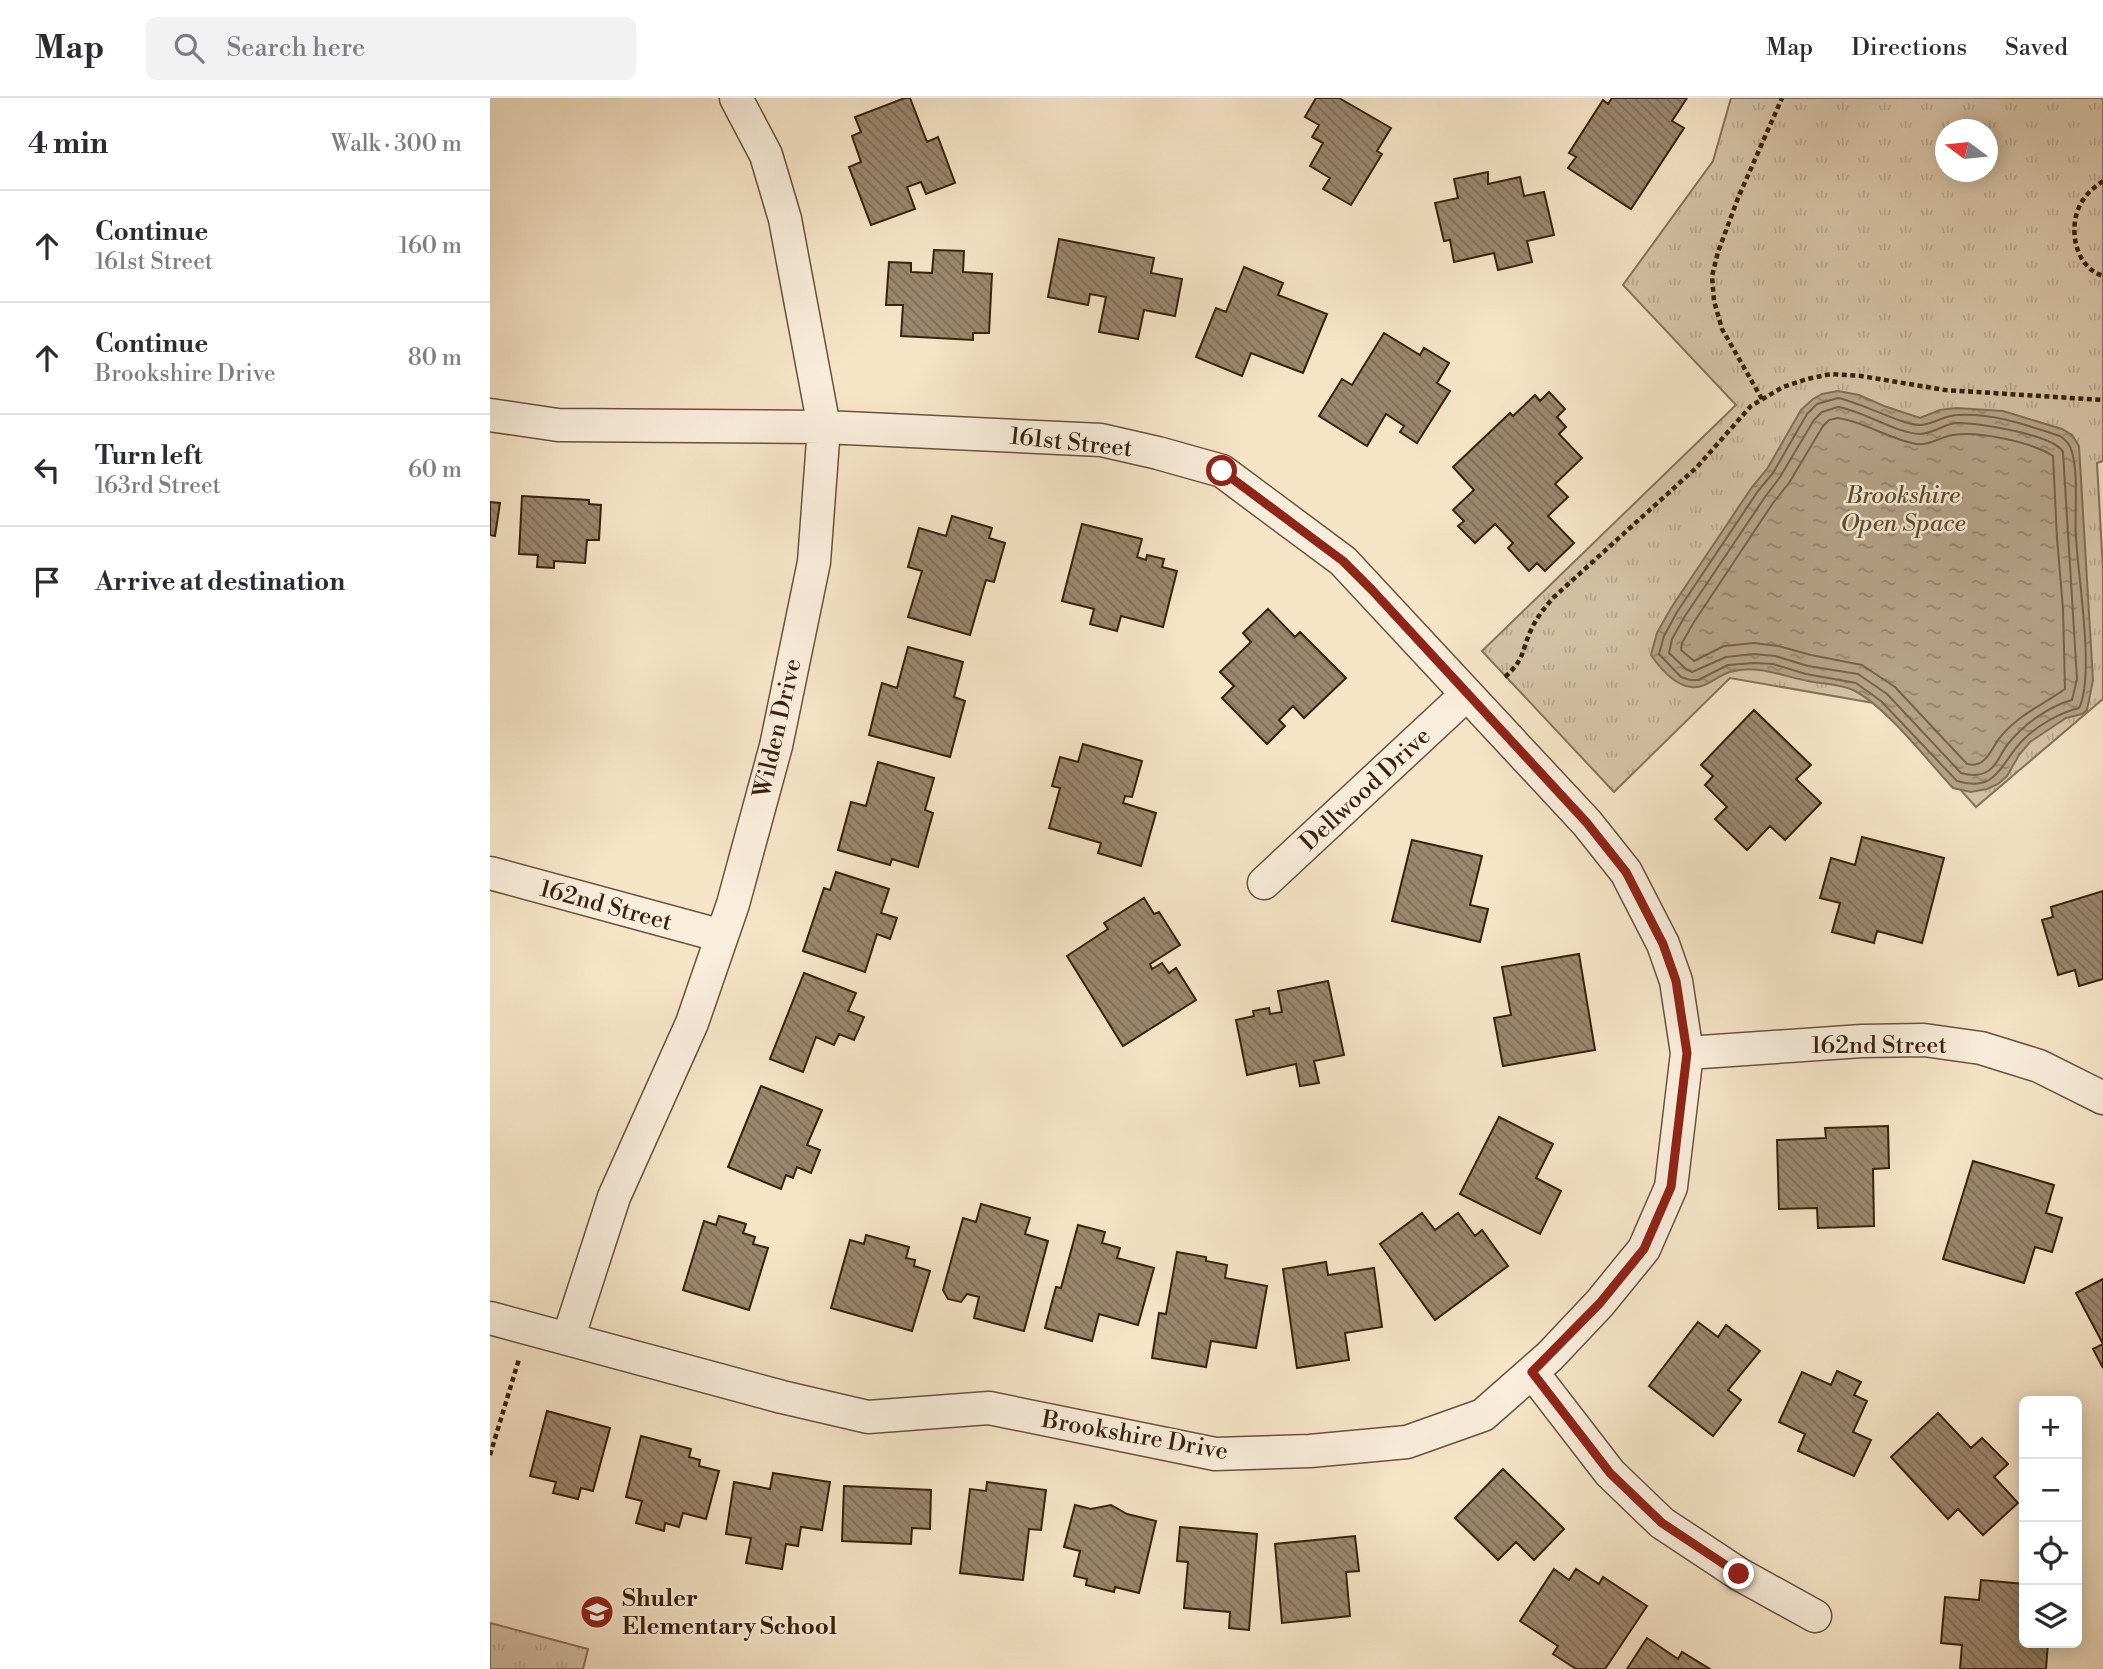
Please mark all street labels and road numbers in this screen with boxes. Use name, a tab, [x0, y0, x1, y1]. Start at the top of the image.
street label: 161st Street	[1008, 422, 1134, 464]
street label: Wilden Drive	[747, 656, 809, 802]
street label: Dellwood Drive	[1294, 722, 1437, 858]
street label: 162nd Street	[536, 874, 676, 938]
street label: 162nd Street	[1811, 1031, 1947, 1061]
street label: Brookshire Drive	[1038, 1405, 1230, 1467]

